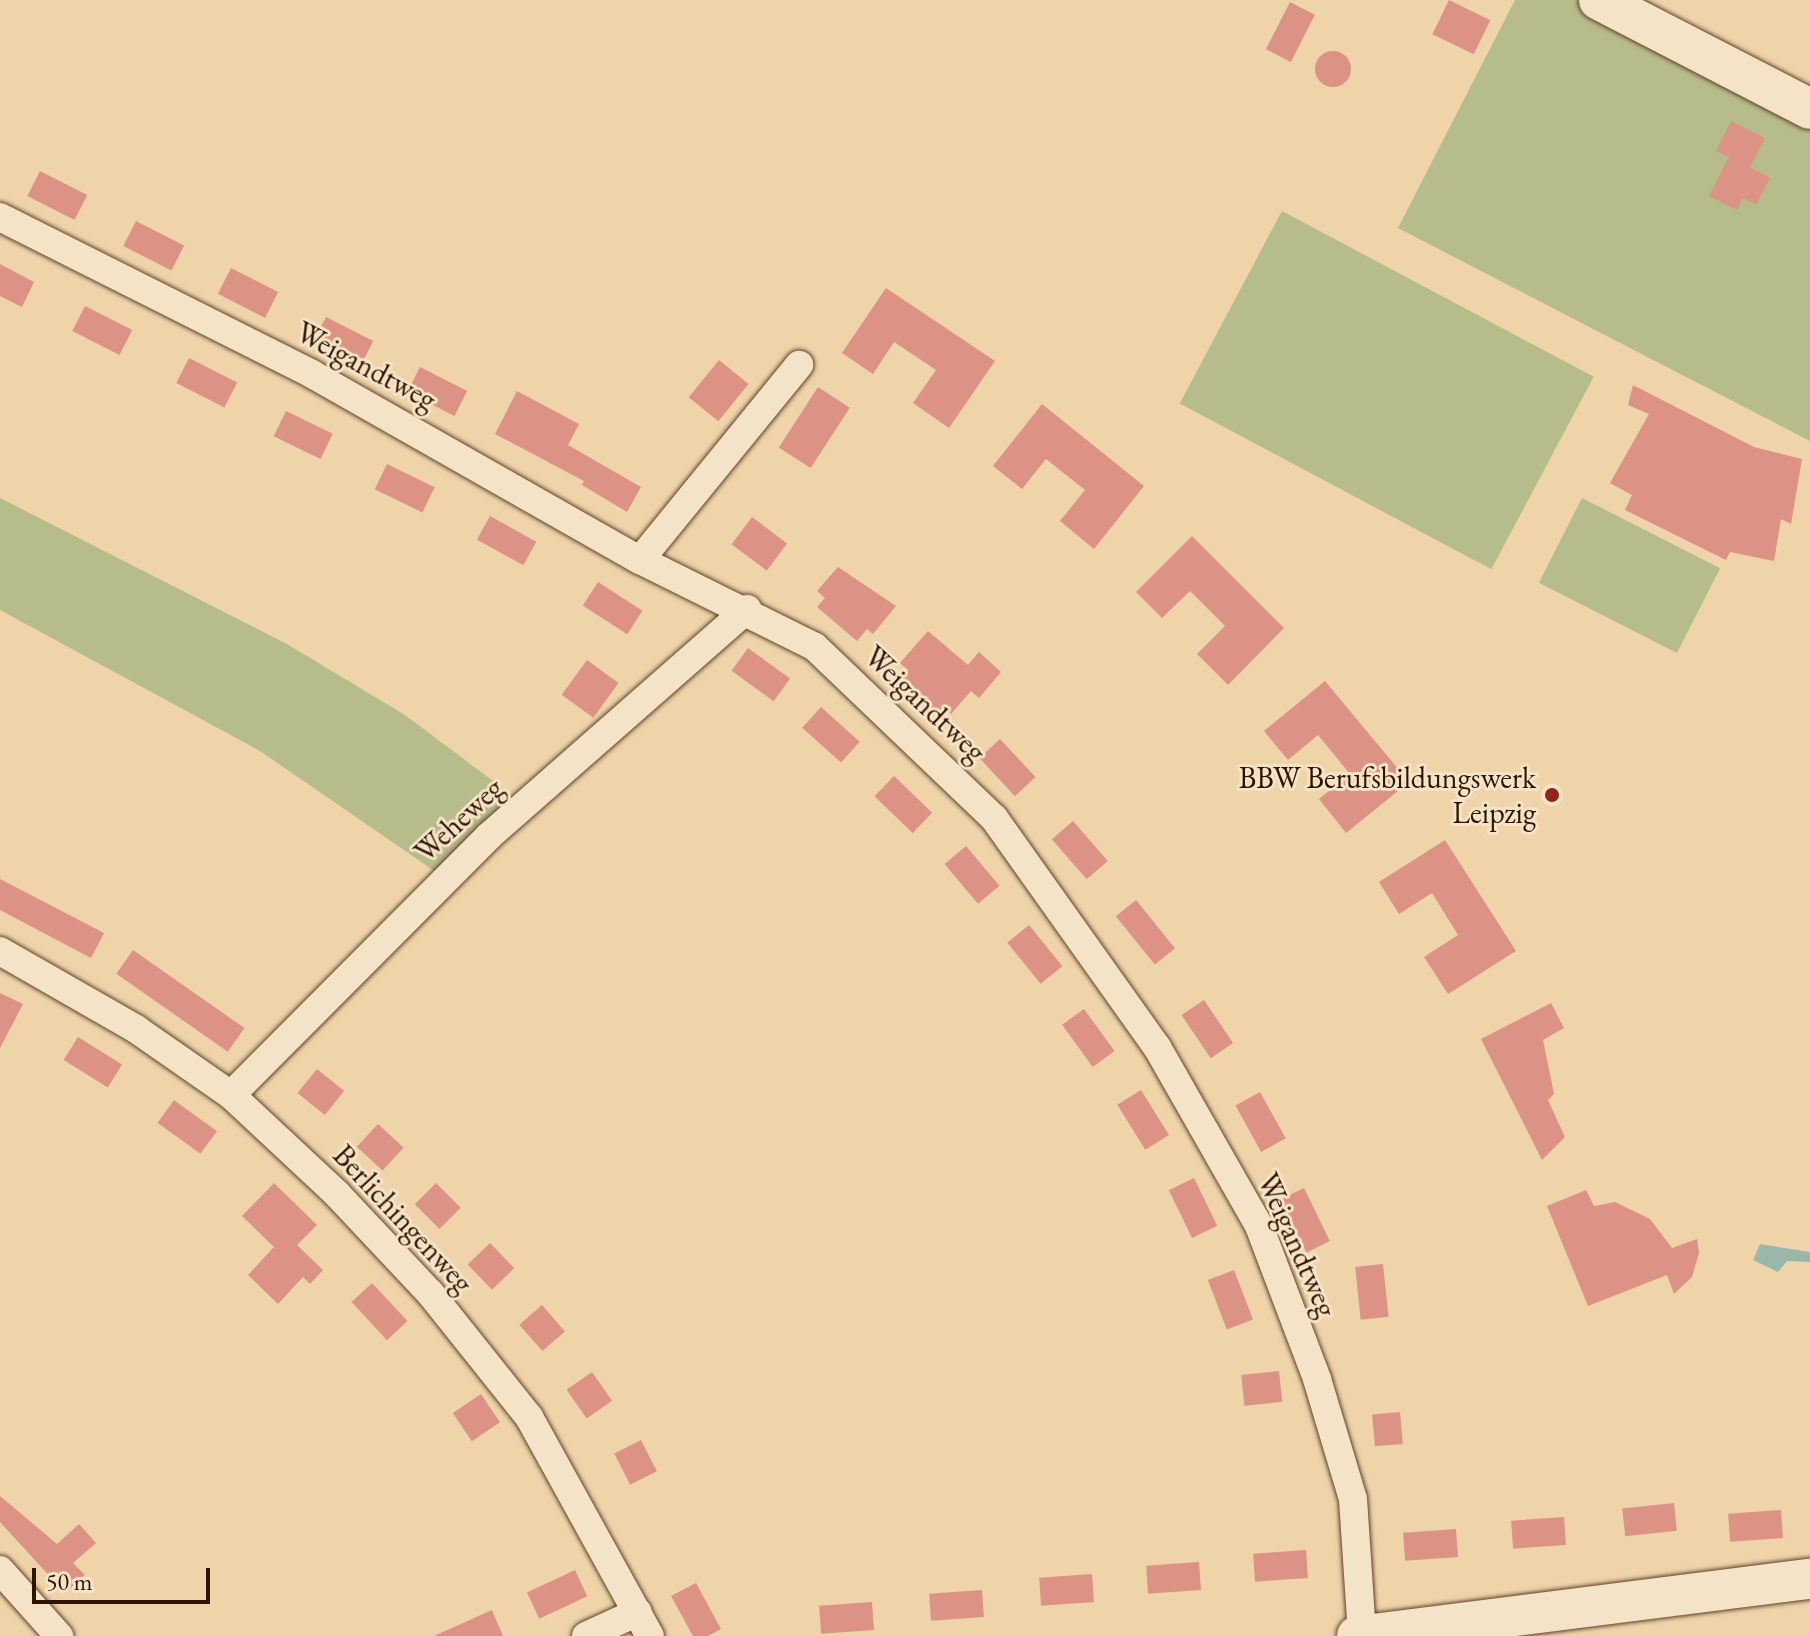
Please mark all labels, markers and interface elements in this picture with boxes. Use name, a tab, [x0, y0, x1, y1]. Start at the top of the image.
street label: Weigandtweg	[290, 314, 442, 418]
street label: Weigandtweg	[857, 638, 993, 770]
place label: BBW Berufsbildungswerk Leipzig	[1239, 760, 1536, 830]
street label: Weheweg	[407, 770, 511, 870]
marker: BBW Berufsbildungswerk Leipzig	[1543, 786, 1561, 804]
street label: Berlichingenweg	[325, 1138, 481, 1300]
street label: Weigandtweg	[1249, 1168, 1345, 1322]
scale bar	[36, 1552, 214, 1602]
text: 50 m	[46, 1566, 93, 1597]

